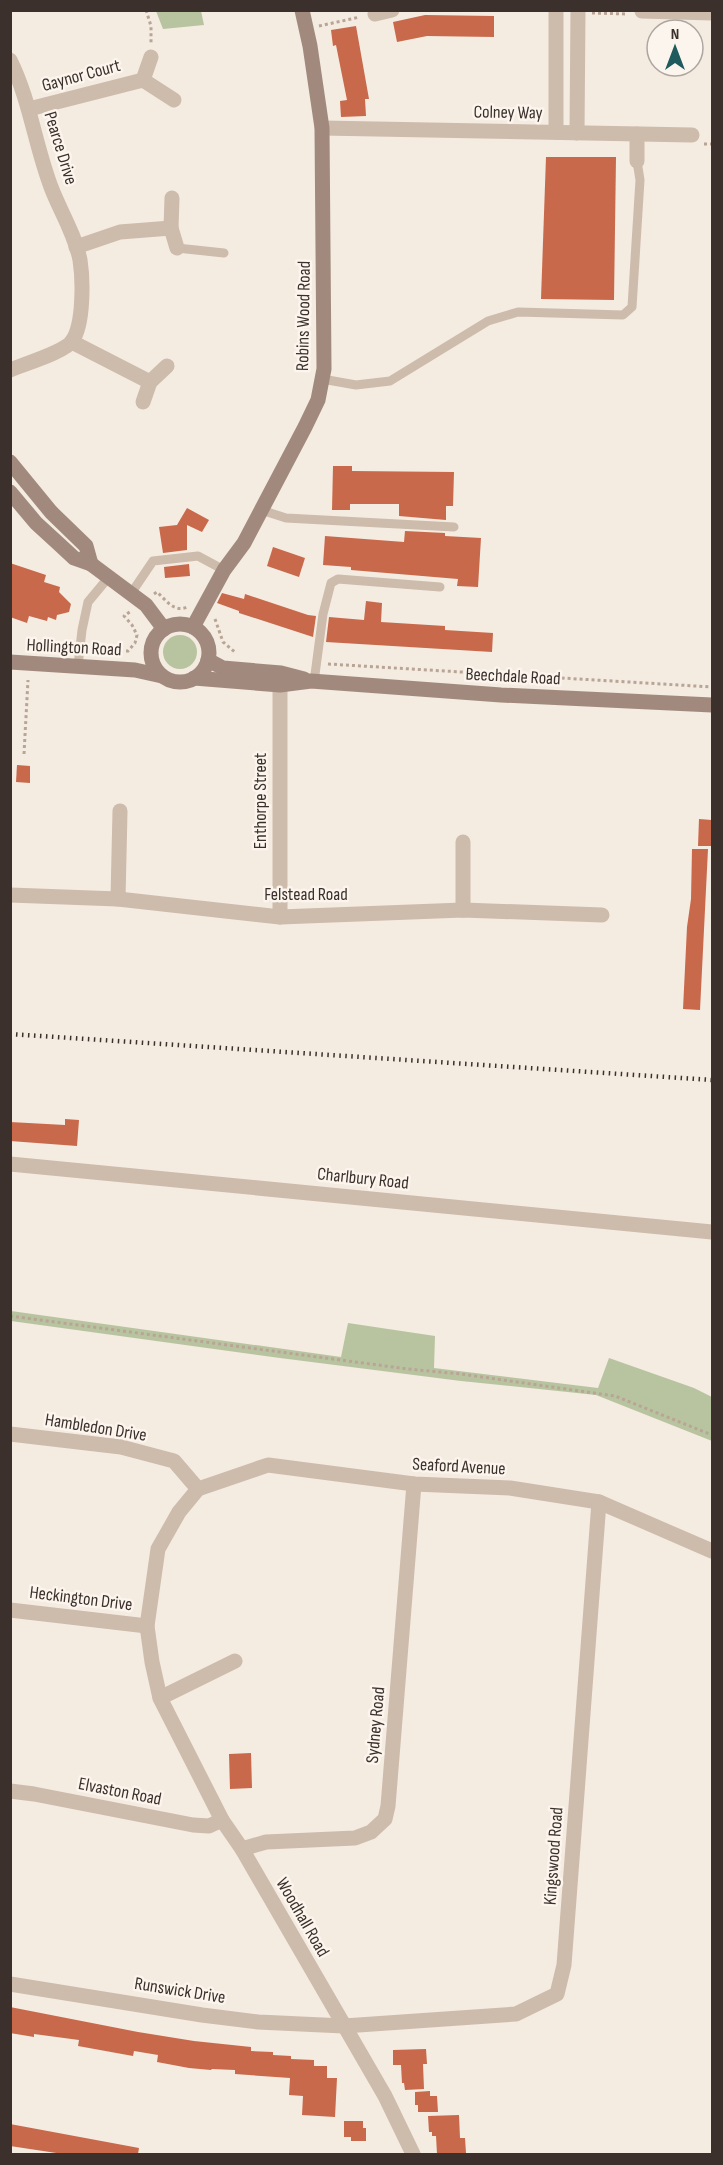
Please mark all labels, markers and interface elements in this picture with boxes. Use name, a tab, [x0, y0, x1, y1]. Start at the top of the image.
north arrow	[645, 18, 705, 78]
text: N	[671, 25, 679, 44]
street label: Gaynor Court	[40, 55, 123, 96]
street label: Colney Way	[473, 101, 543, 124]
street label: Pearce Drive	[39, 109, 82, 187]
street label: Robins Wood Road	[292, 261, 315, 371]
street label: Hollington Road	[26, 635, 122, 660]
street label: Beechdale Road	[465, 664, 561, 689]
street label: Enthorpe Street	[250, 752, 271, 849]
street label: Felstead Road	[264, 884, 348, 905]
street label: Charlbury Road	[316, 1163, 410, 1194]
street label: Hambledon Drive	[44, 1409, 148, 1446]
street label: Seaford Avenue	[412, 1454, 506, 1479]
street label: Heckington Drive	[28, 1582, 134, 1615]
street label: Sydney Road	[362, 1686, 389, 1764]
street label: Elvaston Road	[77, 1773, 163, 1810]
street label: Kingswood Road	[540, 1806, 567, 1906]
street label: Woodhall Road	[271, 1874, 334, 1961]
street label: Runswick Drive	[133, 1973, 227, 2008]

